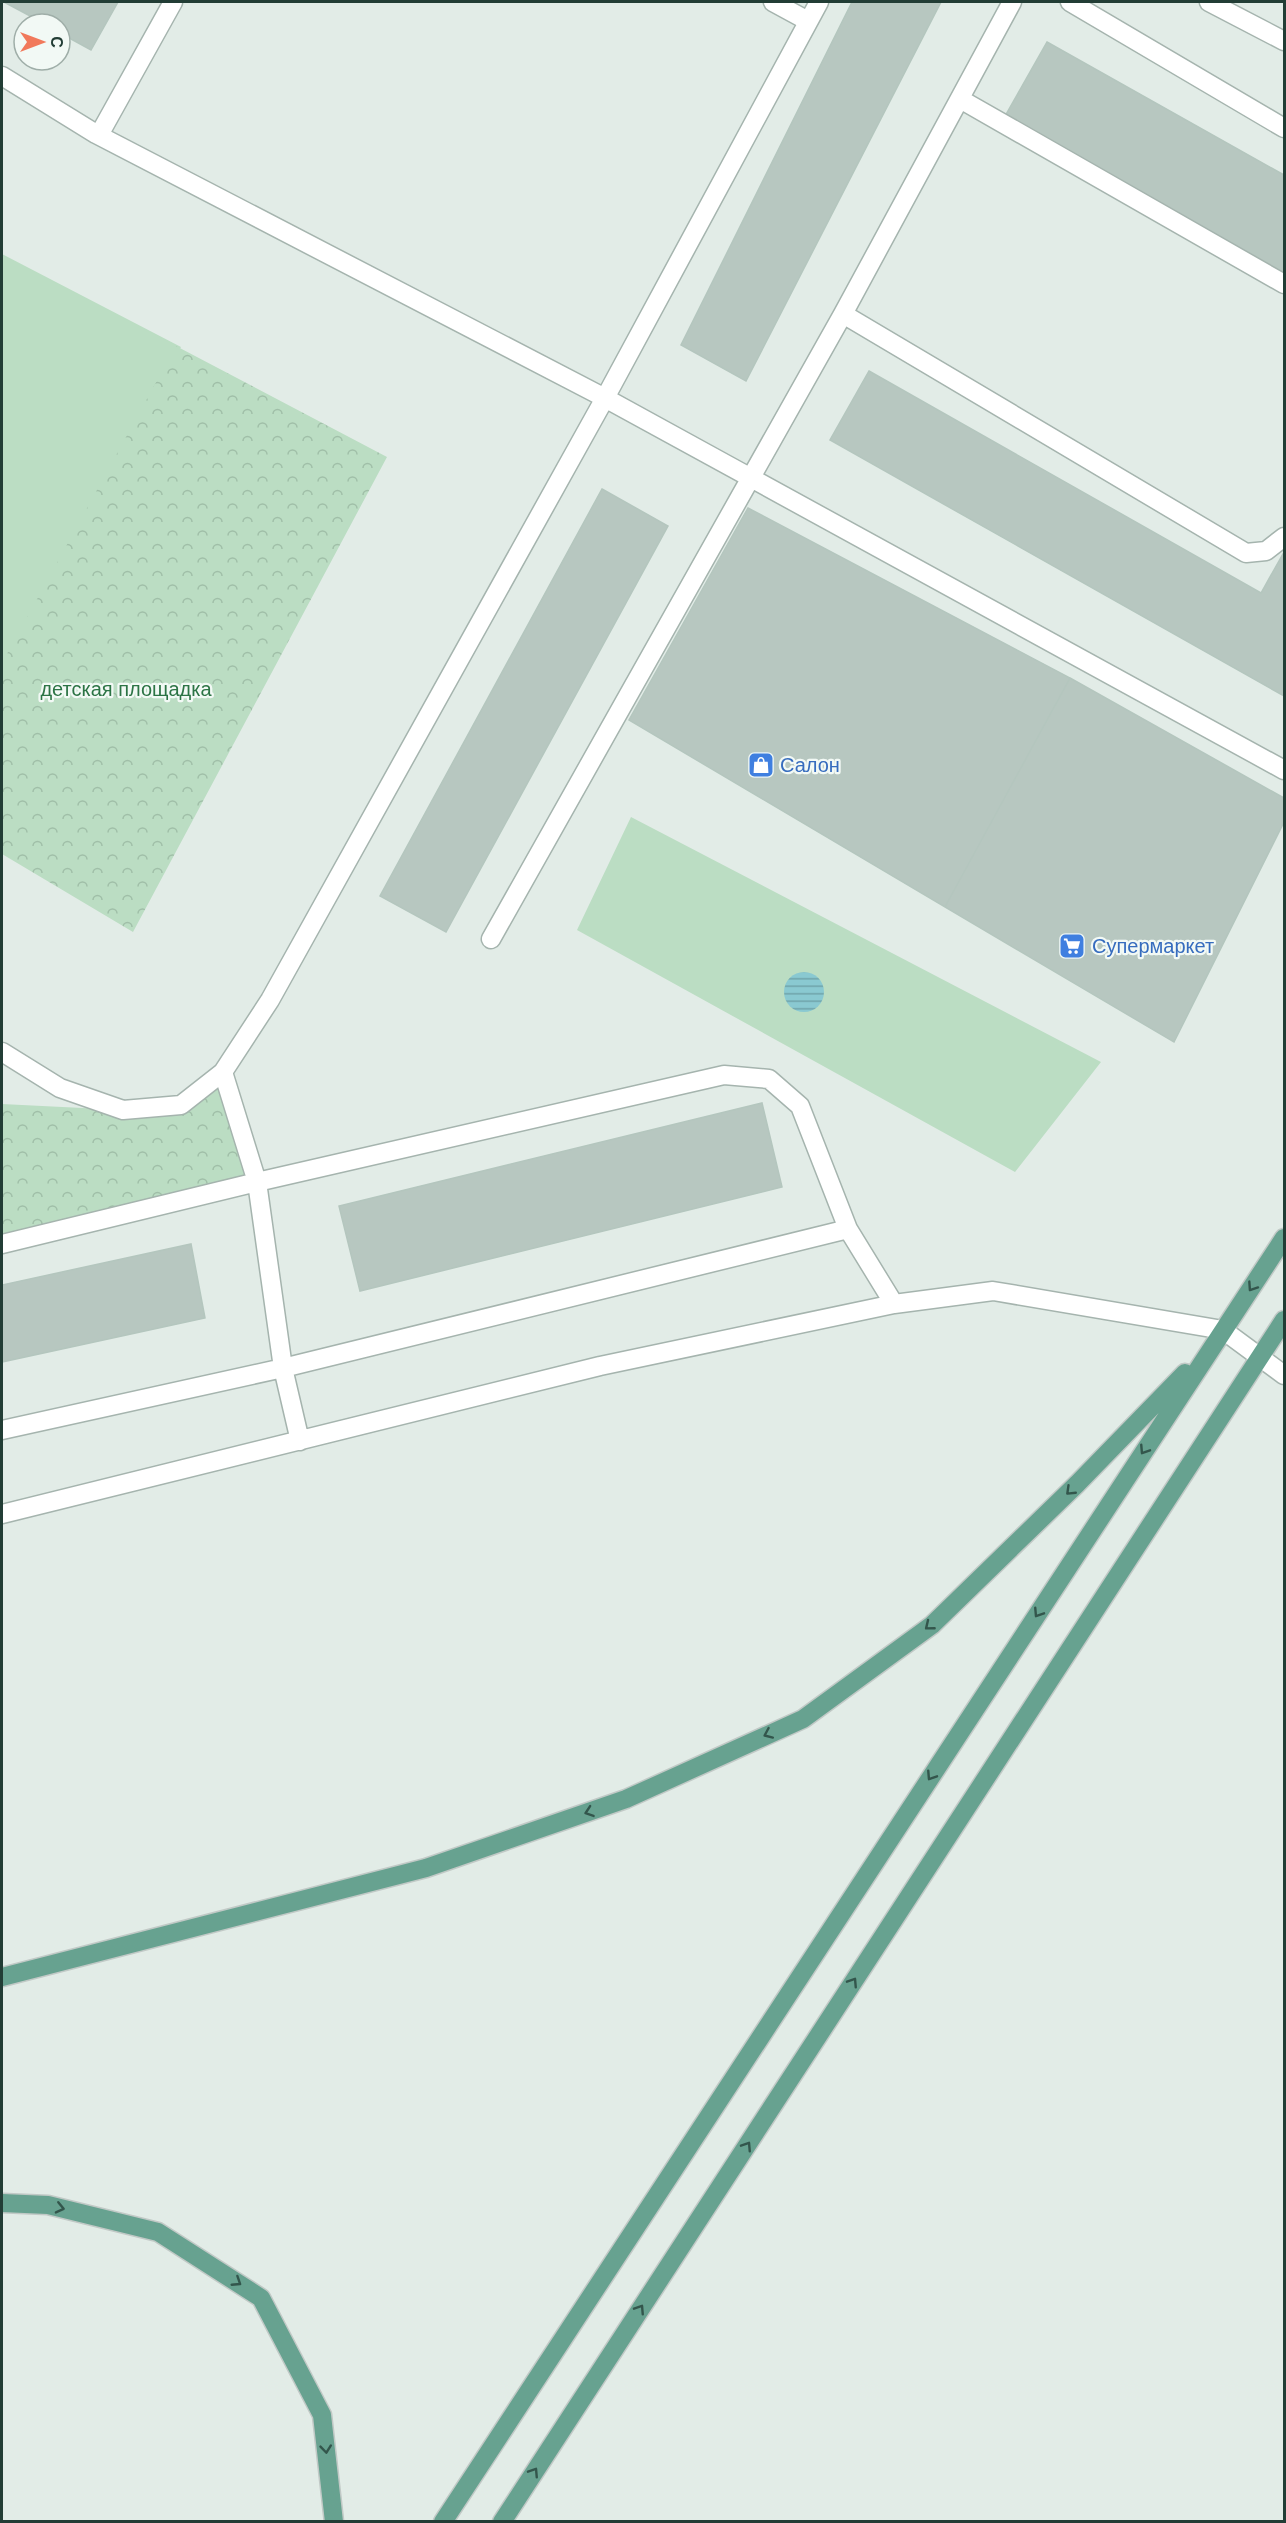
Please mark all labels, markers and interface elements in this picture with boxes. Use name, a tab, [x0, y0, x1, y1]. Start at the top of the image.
north arrow	[12, 12, 72, 72]
text: С	[48, 36, 65, 48]
park label: детская площадка	[40, 678, 212, 700]
shop icon: Салон	[746, 750, 776, 780]
place label: Салон	[780, 754, 840, 776]
supermarket icon: Супермаркет	[1057, 931, 1087, 961]
place label: Супермаркет	[1092, 935, 1214, 957]
one-way arrow	[1248, 1280, 1259, 1291]
one-way arrow	[1140, 1444, 1152, 1454]
one-way arrow	[1066, 1483, 1077, 1494]
one-way arrow	[1033, 1607, 1045, 1617]
one-way arrow	[925, 1619, 936, 1630]
one-way arrow	[764, 1727, 775, 1739]
one-way arrow	[927, 1769, 938, 1780]
one-way arrow	[584, 1804, 595, 1817]
one-way arrow	[846, 1978, 857, 1989]
one-way arrow	[740, 2142, 751, 2153]
one-way arrow	[54, 2200, 64, 2213]
one-way arrow	[231, 2275, 241, 2287]
one-way arrow	[633, 2305, 645, 2315]
one-way arrow	[319, 2444, 332, 2454]
one-way arrow	[527, 2468, 538, 2479]

